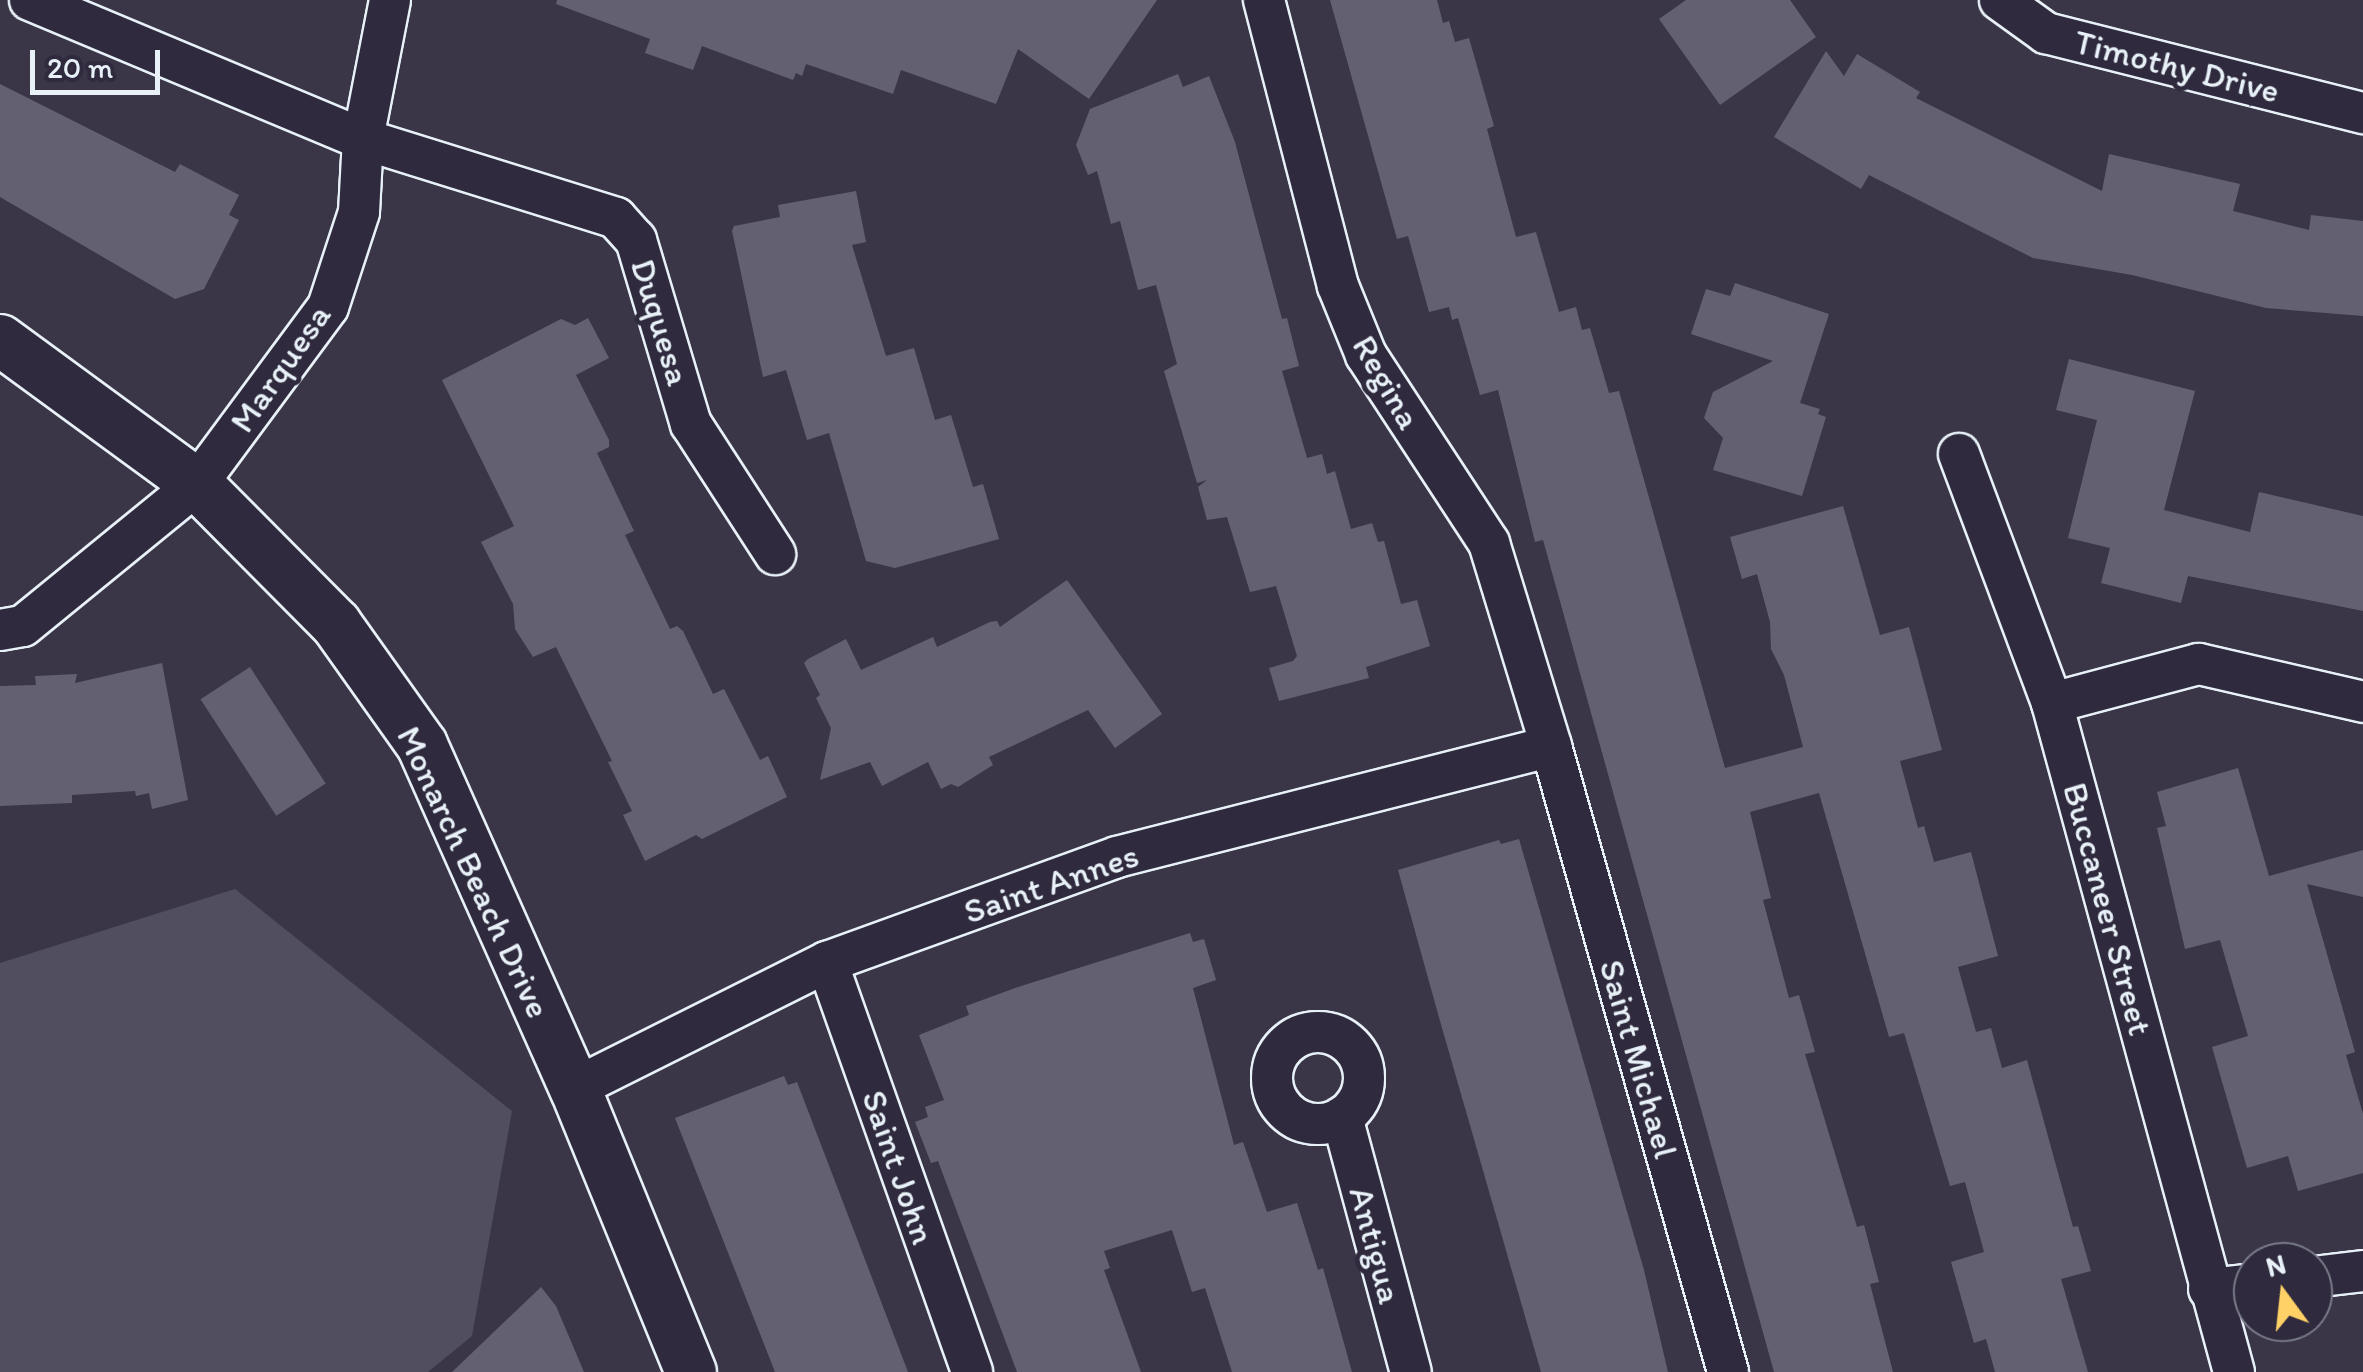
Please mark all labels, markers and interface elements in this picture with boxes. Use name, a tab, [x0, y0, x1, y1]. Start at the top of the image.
street label: Timothy Drive	[2070, 20, 2284, 112]
scale bar	[35, 30, 165, 92]
text: 20 m	[47, 49, 113, 86]
street label: Duquesa	[622, 254, 700, 390]
street label: Marquesa	[220, 296, 340, 440]
street label: Regina	[1343, 328, 1431, 436]
street label: Monarch Beach Drive	[388, 720, 560, 1024]
street label: Buccaneer Street	[2054, 778, 2162, 1040]
street label: Saint Annes	[959, 834, 1143, 932]
street label: Saint Michael	[1591, 956, 1687, 1162]
street label: Saint John	[853, 1085, 945, 1249]
street label: Antigua	[1340, 1182, 1412, 1308]
north arrow	[2233, 1242, 2333, 1342]
text: N	[2262, 1246, 2289, 1284]

